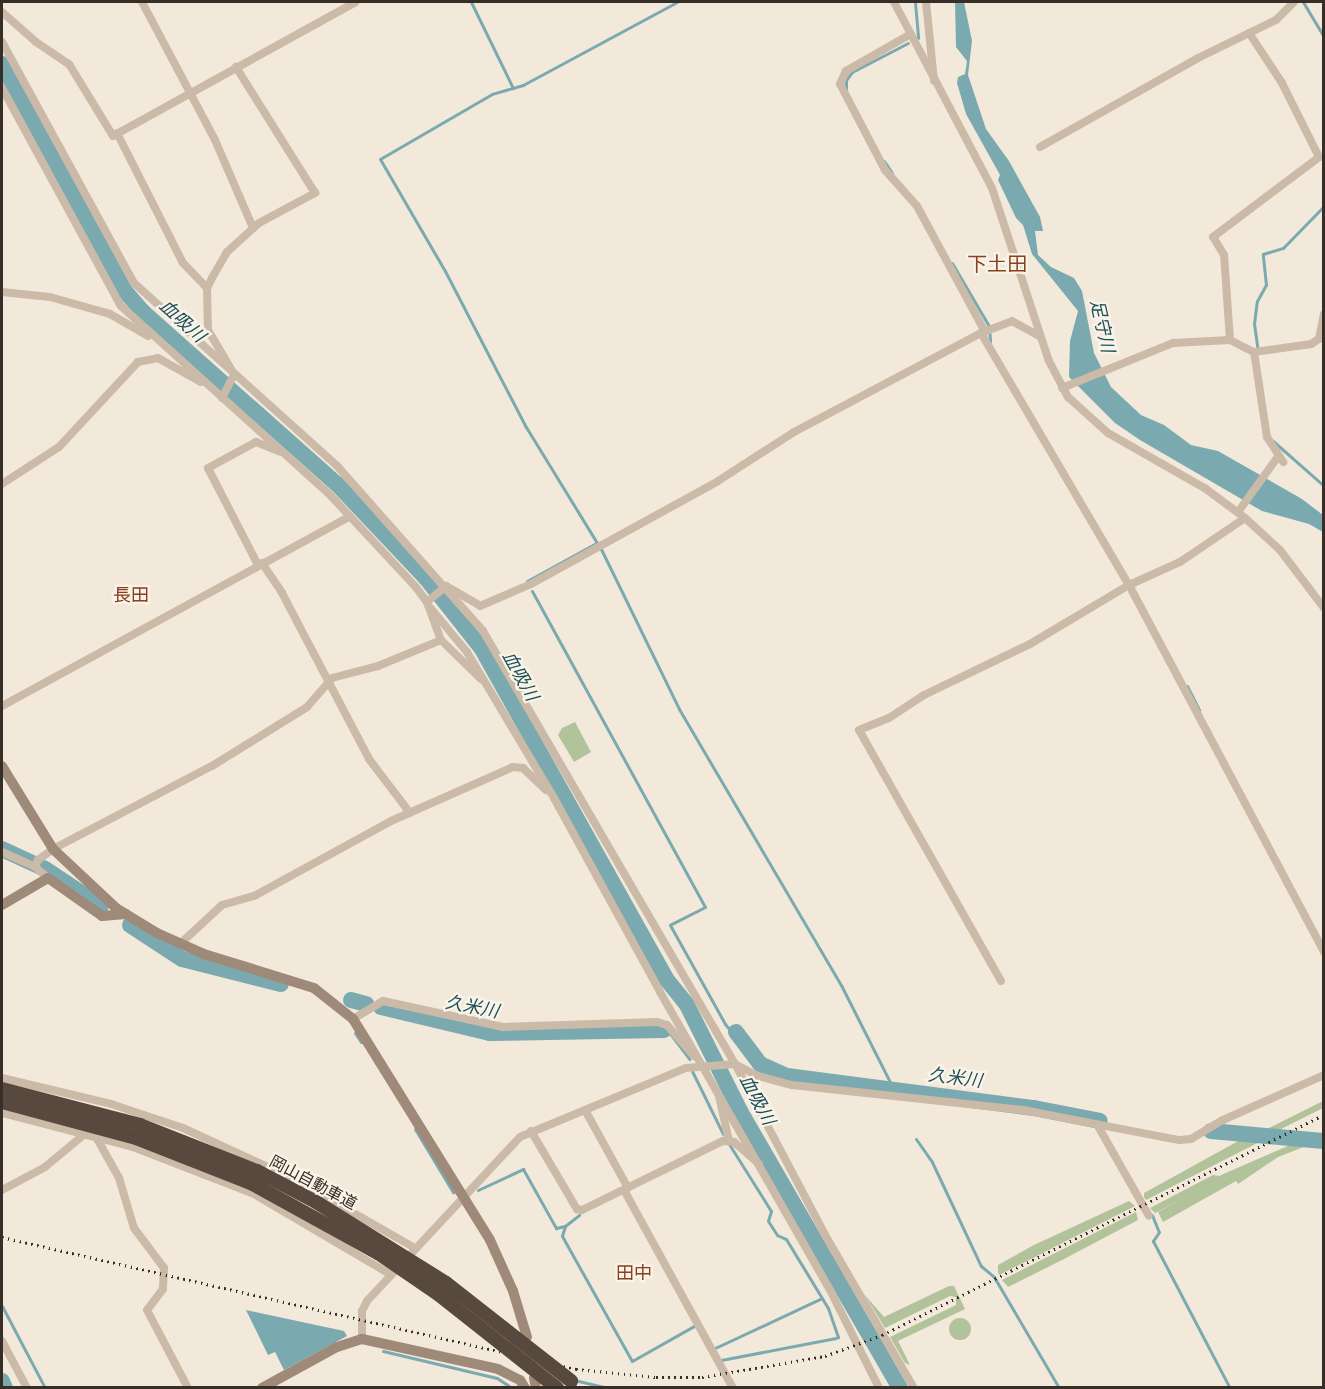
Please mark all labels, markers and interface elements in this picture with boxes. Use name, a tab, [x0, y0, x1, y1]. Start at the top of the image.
district label: 下土田	[967, 252, 1027, 276]
water label: 血吸川	[155, 295, 209, 347]
water label: 足守川	[1085, 297, 1119, 355]
district label: 長田	[113, 584, 149, 606]
water label: 血吸川	[497, 647, 543, 705]
water label: 久米川	[443, 991, 501, 1023]
water label: 久米川	[927, 1064, 983, 1092]
water label: 血吸川	[735, 1071, 779, 1129]
street label: 岡山自動車道	[266, 1152, 360, 1214]
district label: 田中	[616, 1262, 652, 1284]

